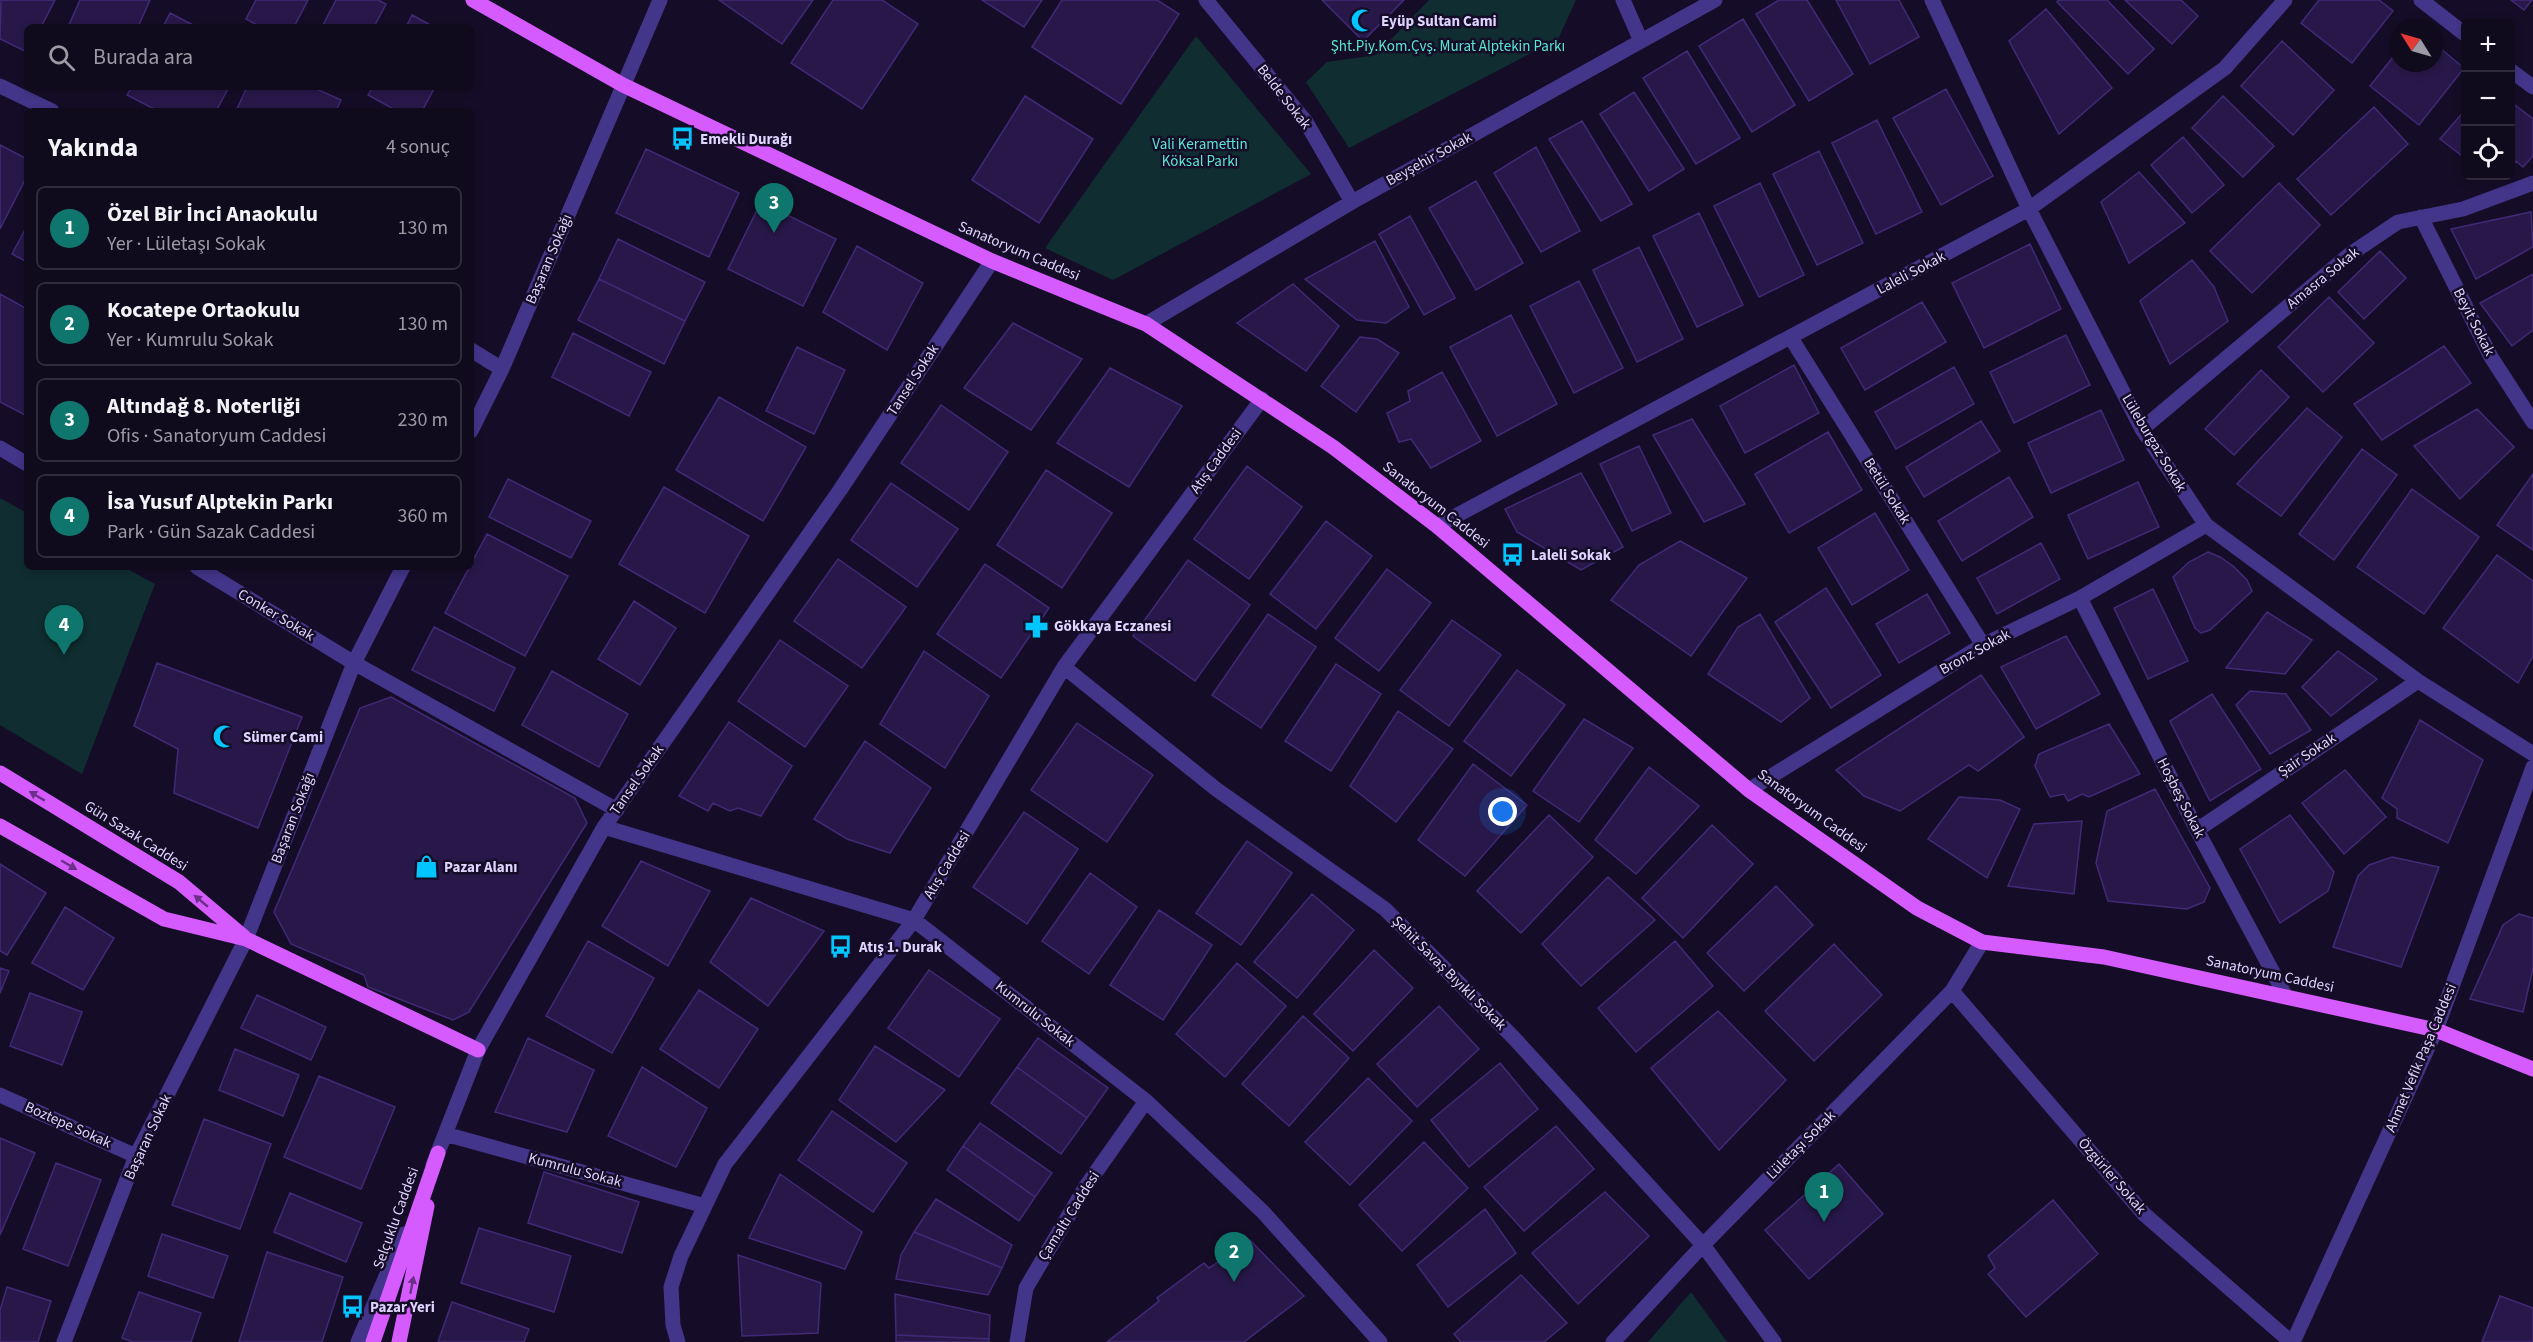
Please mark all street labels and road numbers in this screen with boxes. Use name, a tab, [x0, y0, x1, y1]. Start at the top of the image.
street label: Belde Sokak	[1252, 60, 1316, 134]
street label: Beyşehir Sokak	[1382, 126, 1476, 191]
street label: Başaran Sokağı	[521, 211, 577, 307]
street label: Sanatoryum Caddesi	[955, 216, 1083, 286]
street label: Amasra Sokak	[2282, 242, 2364, 314]
street label: Laleli Sokak	[1873, 246, 1950, 300]
street label: Beyit Sokak	[2448, 284, 2500, 360]
street label: Tansel Sokak	[882, 340, 944, 420]
street label: Lüleburgaz Sokak	[2116, 390, 2192, 496]
street label: Atış Caddesi	[1185, 424, 1247, 498]
street label: Betül Sokak	[1858, 454, 1916, 529]
street label: Sanatoryum Caddesi	[1378, 457, 1494, 553]
street label: Conker Sokak	[234, 584, 319, 646]
street label: Bronz Sokak	[1936, 624, 2015, 680]
street label: Şair Sokak	[2274, 728, 2341, 782]
street label: Tansel Sokak	[605, 740, 669, 819]
street label: Hoşbeş Sokak	[2152, 754, 2210, 842]
street label: Sanatoryum Caddesi	[1753, 764, 1871, 858]
street label: Başaran Sokağı	[266, 769, 320, 867]
street label: Gün Sazak Caddesi	[80, 796, 192, 876]
street label: Atış Caddesi	[918, 827, 976, 903]
street label: Şehit Savaş Bıyıklı Sokak	[1387, 911, 1511, 1035]
street label: Sanatoryum Caddesi	[2204, 950, 2336, 998]
street label: Kumrulu Sokak	[991, 976, 1080, 1052]
street label: Ahmet Vefik Paşa Caddesi	[2380, 980, 2462, 1136]
street label: Başaran Sokak	[119, 1090, 177, 1183]
street label: Boztepe Sokak	[21, 1097, 115, 1154]
street label: Lületaşı Sokak	[1762, 1105, 1841, 1184]
street label: Özgürler Sokak	[2073, 1133, 2151, 1219]
street label: Kumrulu Sokak	[526, 1147, 625, 1193]
street label: Selçuklu Caddesi	[368, 1164, 424, 1272]
street label: Çamaltı Caddesi	[1033, 1167, 1105, 1265]

